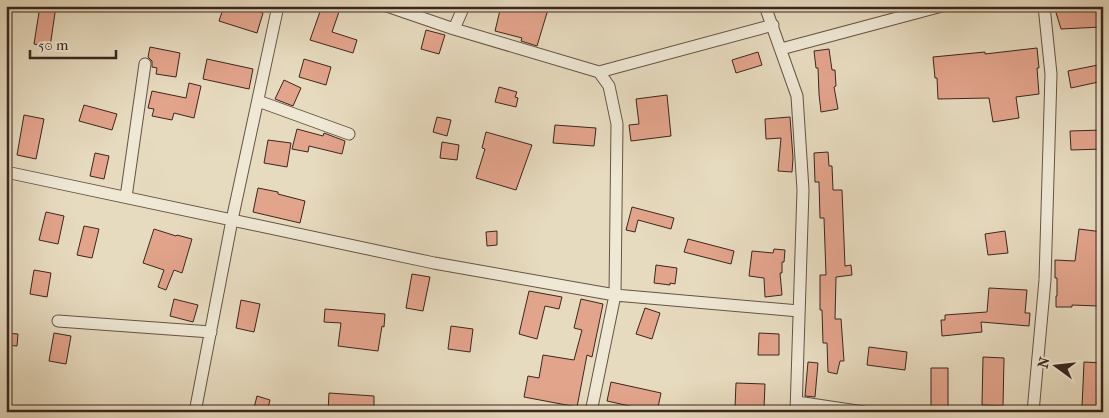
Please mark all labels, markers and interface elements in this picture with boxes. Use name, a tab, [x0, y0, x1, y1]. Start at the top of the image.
scale bar	[30, 28, 116, 60]
text: 50 m	[38, 36, 69, 54]
north arrow	[1032, 340, 1082, 390]
text: N	[1034, 355, 1054, 370]

